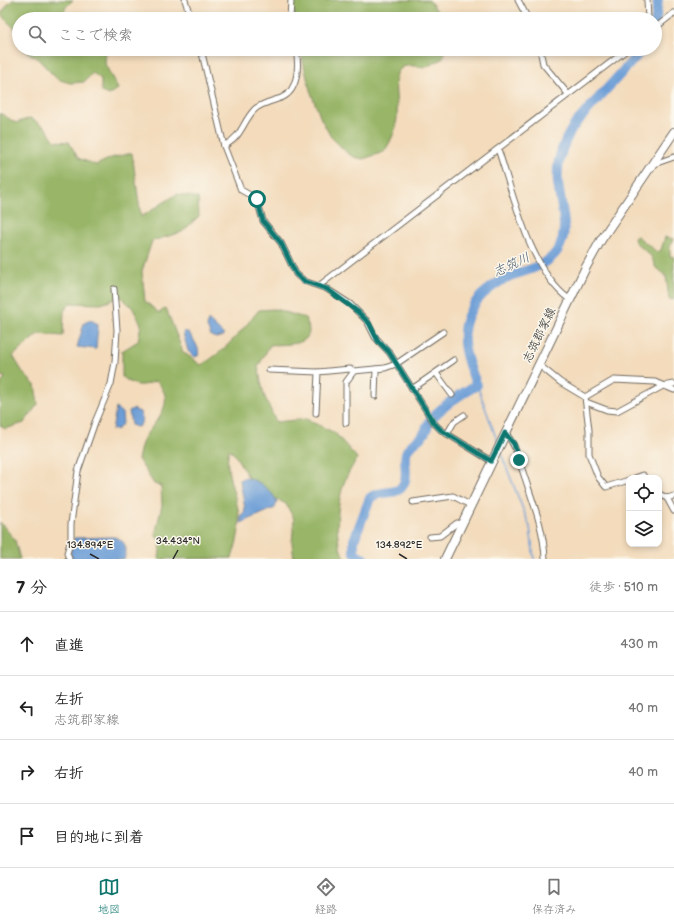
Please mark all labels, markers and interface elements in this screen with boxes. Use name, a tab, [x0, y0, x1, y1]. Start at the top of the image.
search box	[12, 12, 662, 56]
icon: search	[26, 23, 48, 45]
text: ここで検索	[58, 26, 133, 45]
route start	[248, 190, 266, 208]
water label: 志筑川	[490, 249, 532, 280]
street label: 志筑郡家線	[520, 305, 559, 365]
route end	[510, 451, 528, 469]
map controls	[626, 475, 662, 547]
button: locate	[626, 475, 662, 511]
button: layers	[626, 511, 662, 547]
text: 34.434°N	[156, 535, 200, 547]
text: 134.894°E	[67, 539, 114, 551]
text: 134.892°E	[376, 539, 423, 551]
text: 7 分	[16, 578, 47, 598]
text: 徒歩 · 510 m	[589, 579, 658, 595]
icon: ahead	[16, 633, 38, 655]
text: 直進	[54, 636, 84, 655]
text: 430 m	[620, 636, 658, 652]
text: 左折	[54, 690, 84, 709]
icon: left	[16, 697, 38, 719]
text: 40 m	[628, 700, 658, 716]
text: 志筑郡家線	[54, 712, 119, 728]
icon: right	[16, 761, 38, 783]
text: 右折	[54, 764, 84, 783]
text: 40 m	[628, 764, 658, 780]
icon: arrive	[16, 825, 38, 847]
text: 目的地に到着	[54, 828, 144, 847]
tab: 地図	[98, 876, 120, 916]
tab: 経路	[315, 876, 337, 916]
tab: 保存済み	[532, 876, 576, 916]

